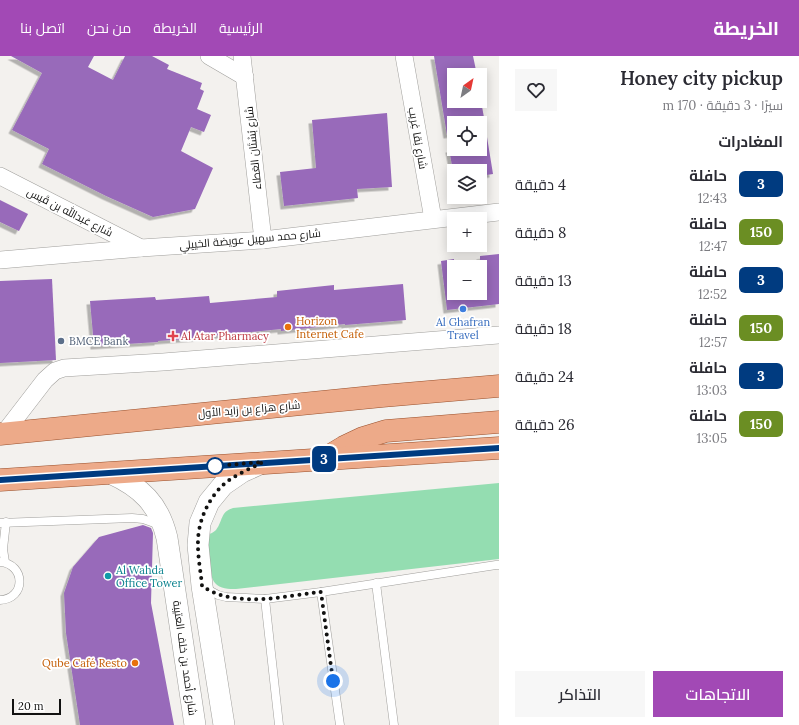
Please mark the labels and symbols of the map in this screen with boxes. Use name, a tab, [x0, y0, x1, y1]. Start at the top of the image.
north arrow	[447, 68, 487, 108]
street label: شارع بُسْتَان العَطاء	[242, 106, 265, 190]
street label: شارع نِقا غِريب	[405, 106, 430, 170]
street label: شارع عَبدالله بن قَيس	[24, 183, 116, 241]
street label: شارع حمد سهيل عويضة الخييلي	[179, 226, 321, 254]
marker: Al Ghafran Travel	[458, 304, 468, 314]
place label: Horizon Internet Cafe	[296, 314, 364, 341]
place label: Al Ghafran Travel	[435, 315, 490, 342]
marker: Horizon Internet Cafe	[283, 322, 293, 332]
place label: Al Atar Pharmacy	[180, 329, 269, 343]
marker: Al Atar Pharmacy	[168, 331, 178, 341]
place label: BMCE Bank	[69, 334, 128, 348]
marker: BMCE Bank	[56, 336, 66, 346]
street label: شارع هزاع بن زايد الأول	[197, 398, 301, 421]
line badge: 3	[311, 446, 337, 472]
unlabelled marker	[206, 457, 224, 475]
place label: Al Wahda Office Tower	[115, 563, 183, 590]
marker: Al Wahda Office Tower	[103, 571, 113, 581]
street label: شارع أحمد بن خلف العتيبة	[169, 600, 200, 717]
place label: Qube Café Resto	[42, 656, 127, 670]
marker: Qube Café Resto	[130, 658, 140, 668]
your location	[323, 671, 343, 691]
scale bar	[12, 697, 61, 716]

